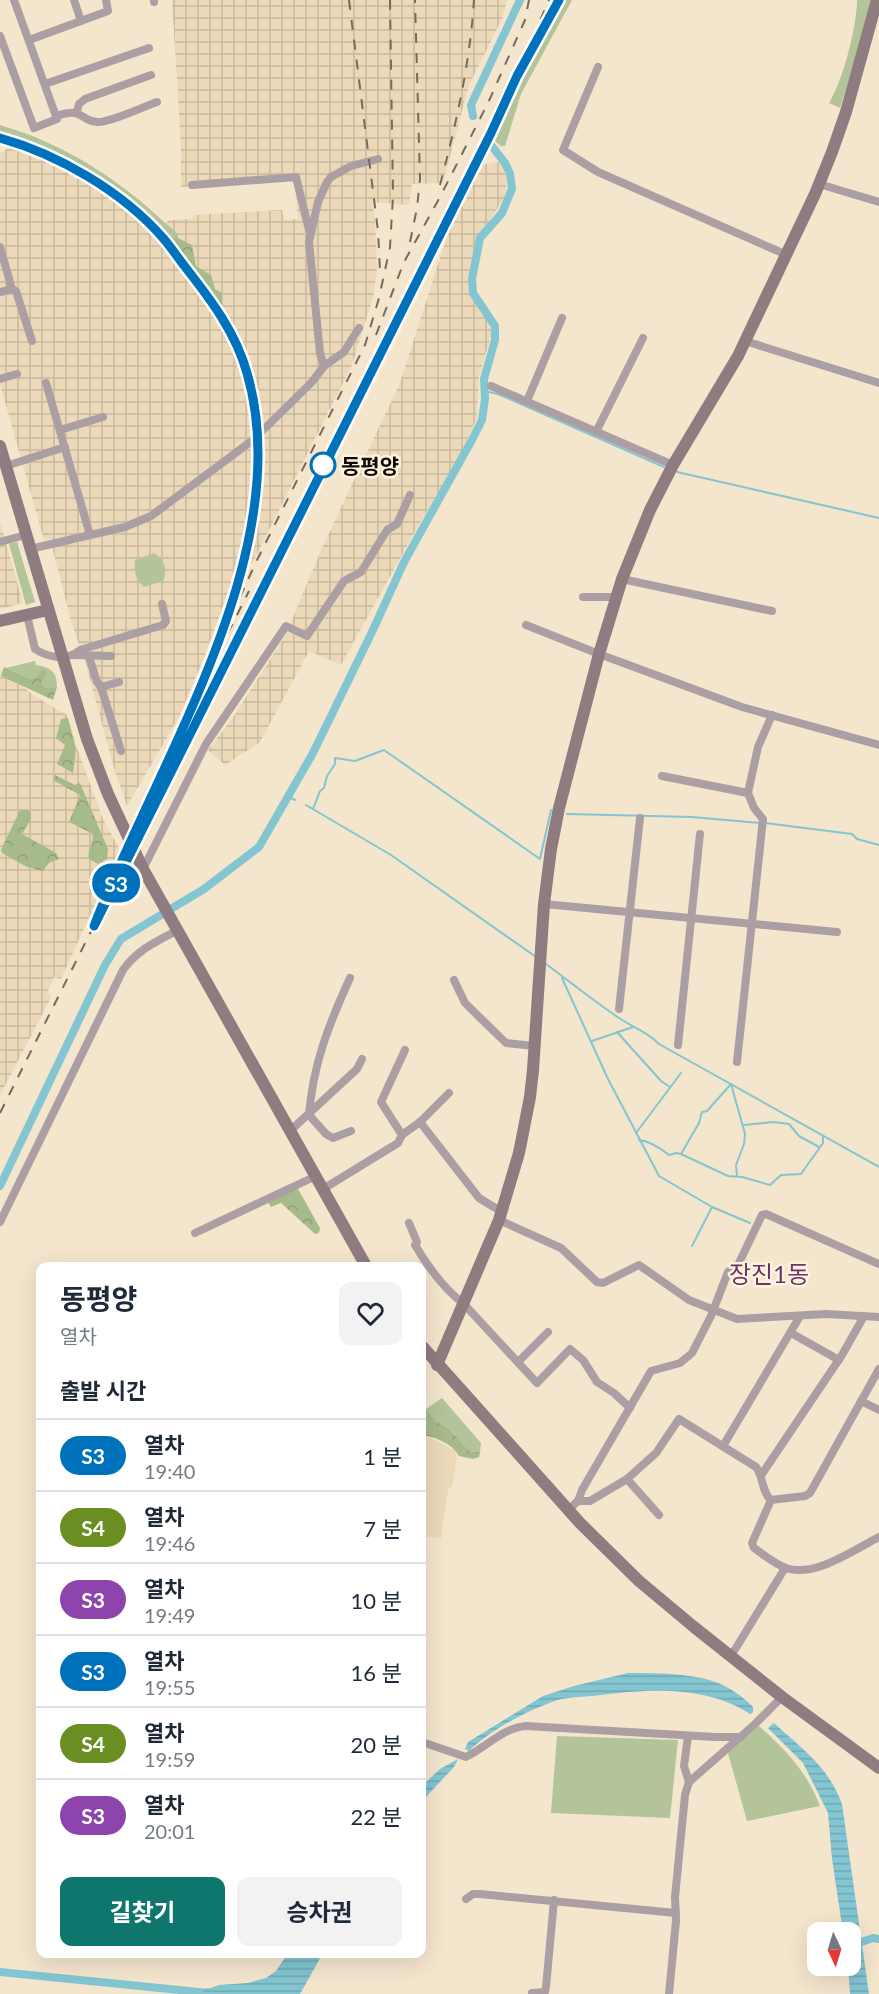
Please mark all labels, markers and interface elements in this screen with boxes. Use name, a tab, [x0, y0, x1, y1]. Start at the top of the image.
marker: 동평양	[310, 452, 336, 478]
place label: 동평양	[341, 453, 399, 478]
line badge: S3	[89, 864, 143, 902]
text: S3	[104, 871, 128, 896]
district label: 장진1동	[729, 1259, 809, 1288]
text: 동평양	[60, 1281, 137, 1315]
button: heart	[339, 1282, 402, 1345]
text: 열차	[60, 1324, 97, 1348]
text: 출발 시간	[60, 1377, 146, 1404]
text: 열차	[144, 1431, 184, 1458]
text: S3	[81, 1443, 105, 1468]
text: 1 분	[363, 1443, 402, 1470]
text: 19:40	[144, 1459, 195, 1483]
text: 열차	[144, 1503, 184, 1530]
text: S4	[81, 1515, 105, 1540]
text: 7 분	[363, 1515, 402, 1542]
text: 19:46	[144, 1531, 195, 1555]
text: 열차	[144, 1575, 184, 1602]
text: S3	[81, 1587, 105, 1612]
text: 10 분	[351, 1587, 402, 1614]
text: 19:49	[144, 1603, 195, 1627]
text: 열차	[144, 1647, 184, 1674]
text: S3	[81, 1659, 105, 1684]
text: 16 분	[351, 1659, 402, 1686]
text: 19:55	[144, 1675, 195, 1699]
text: 열차	[144, 1719, 184, 1746]
text: S4	[81, 1731, 105, 1756]
text: 20 분	[351, 1731, 402, 1758]
text: 19:59	[144, 1747, 195, 1771]
text: 열차	[144, 1791, 184, 1818]
text: S3	[81, 1803, 105, 1828]
text: 22 분	[351, 1803, 402, 1830]
text: 20:01	[144, 1819, 195, 1843]
button: 길찾기	[60, 1877, 225, 1946]
button: 승차권	[237, 1877, 402, 1946]
north arrow	[807, 1922, 861, 1976]
map controls	[807, 1922, 861, 1976]

